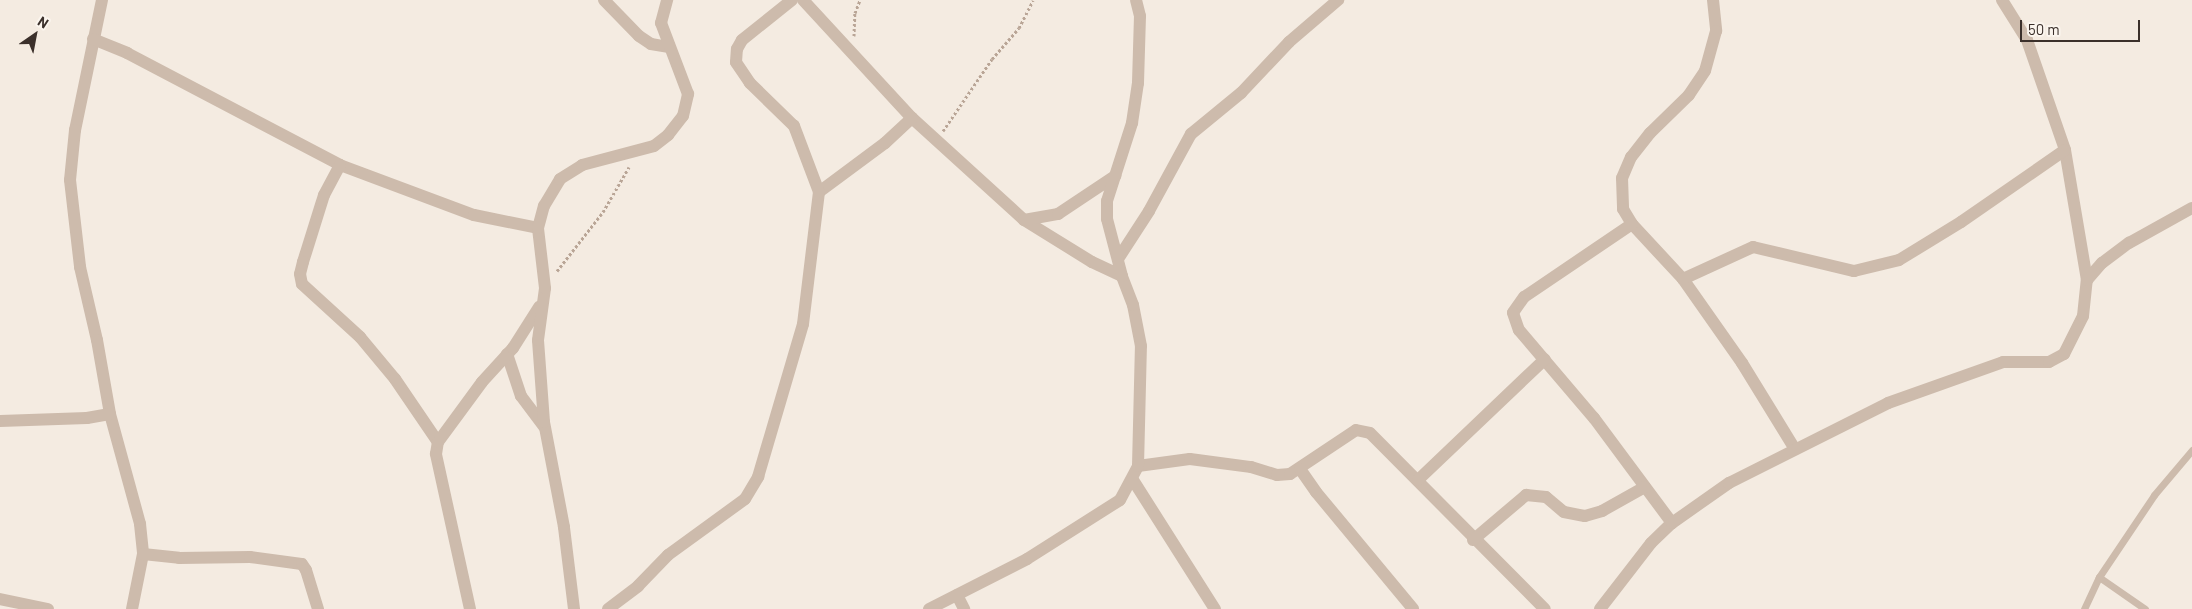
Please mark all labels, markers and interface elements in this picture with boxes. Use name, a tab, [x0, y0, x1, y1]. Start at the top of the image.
north arrow	[10, 10, 60, 60]
scale bar	[2022, 10, 2142, 42]
text: N	[35, 12, 52, 32]
text: 50 m	[2028, 20, 2060, 38]

